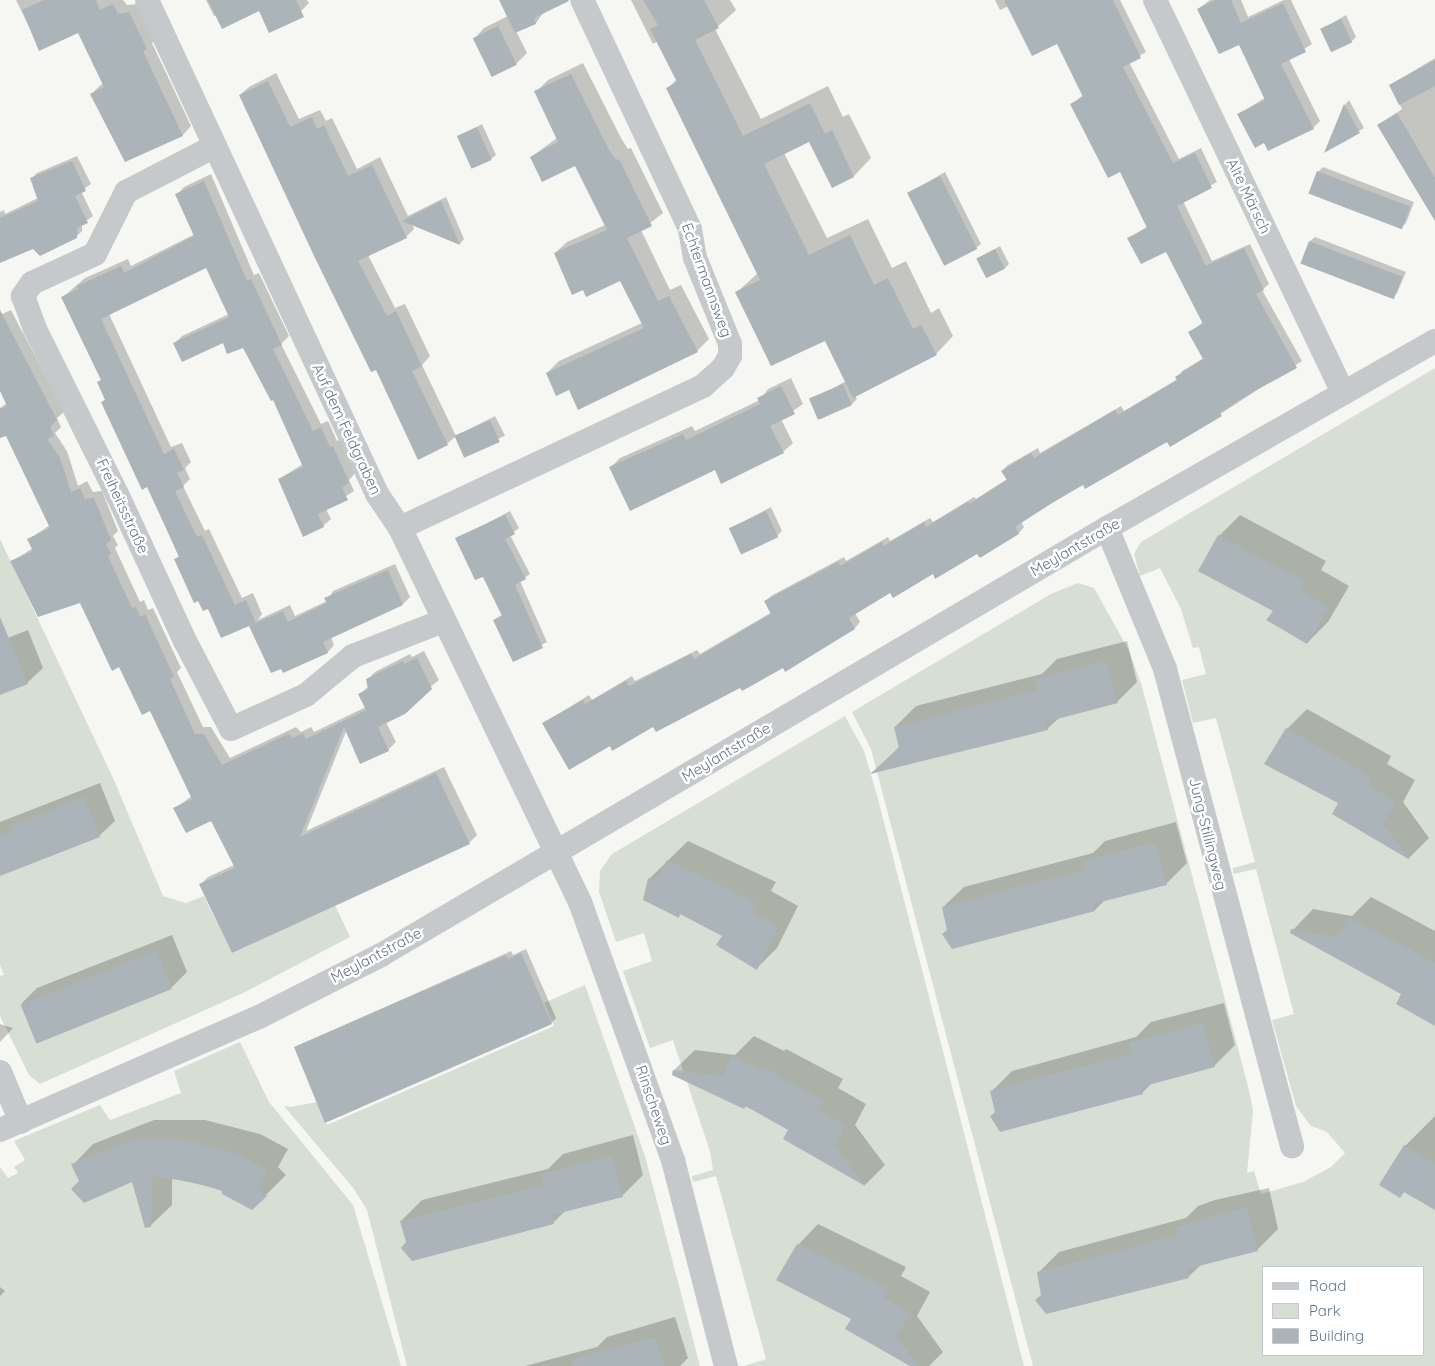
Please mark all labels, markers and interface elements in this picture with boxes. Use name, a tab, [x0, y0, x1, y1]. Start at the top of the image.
street label: Alte Märsch	[1223, 156, 1275, 236]
street label: Echtermannsweg	[678, 220, 736, 340]
street label: Auf dem Feldgraben	[309, 361, 385, 497]
street label: Freiheitsstraße	[93, 456, 153, 556]
street label: Meylantstraße	[1027, 514, 1123, 580]
street label: Meylantstraße	[678, 718, 774, 786]
street label: Jung-Stillingweg	[1185, 776, 1231, 892]
street label: Meylantstraße	[327, 924, 425, 986]
street label: Rinscheweg	[632, 1063, 676, 1147]
legend	[1262, 1266, 1425, 1356]
text: Road	[1309, 1276, 1346, 1295]
text: Park	[1309, 1301, 1341, 1320]
text: Building	[1309, 1326, 1364, 1345]

